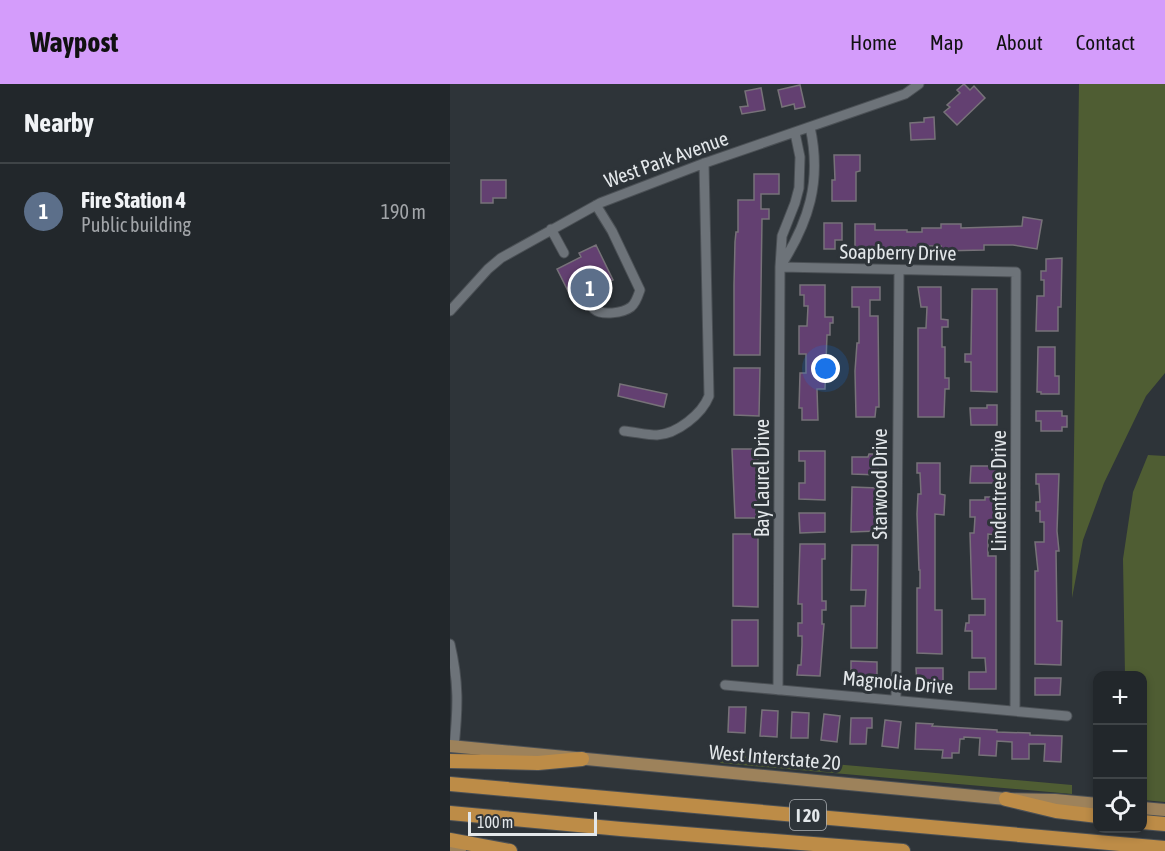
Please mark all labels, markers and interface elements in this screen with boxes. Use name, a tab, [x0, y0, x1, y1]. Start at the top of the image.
text: Waypost	[30, 26, 118, 58]
text: Home	[850, 30, 897, 54]
text: Map	[930, 30, 964, 54]
text: About	[997, 30, 1043, 54]
text: Contact	[1076, 30, 1135, 54]
text: Nearby	[24, 108, 94, 138]
street label: West Park Avenue	[601, 126, 731, 192]
text: Fire Station 4	[81, 187, 186, 213]
text: 1	[39, 200, 48, 223]
text: 190 m	[381, 200, 426, 223]
text: Public building	[81, 213, 191, 236]
street label: Soapberry Drive	[839, 239, 957, 265]
pin: 1	[570, 266, 610, 310]
your location	[811, 354, 840, 383]
street label: Bay Laurel Drive	[750, 419, 773, 537]
street label: Starwood Drive	[868, 429, 891, 539]
street label: Lindentree Drive	[987, 430, 1010, 552]
street label: Magnolia Drive	[842, 666, 954, 698]
map controls	[1093, 671, 1147, 833]
button: +	[1093, 671, 1147, 725]
button: −	[1093, 725, 1147, 779]
street label: West Interstate 20	[708, 740, 842, 774]
button: locate	[1093, 779, 1147, 833]
road number: I 20	[790, 800, 826, 830]
scale bar	[468, 809, 597, 836]
text: 100 m	[477, 813, 513, 831]

